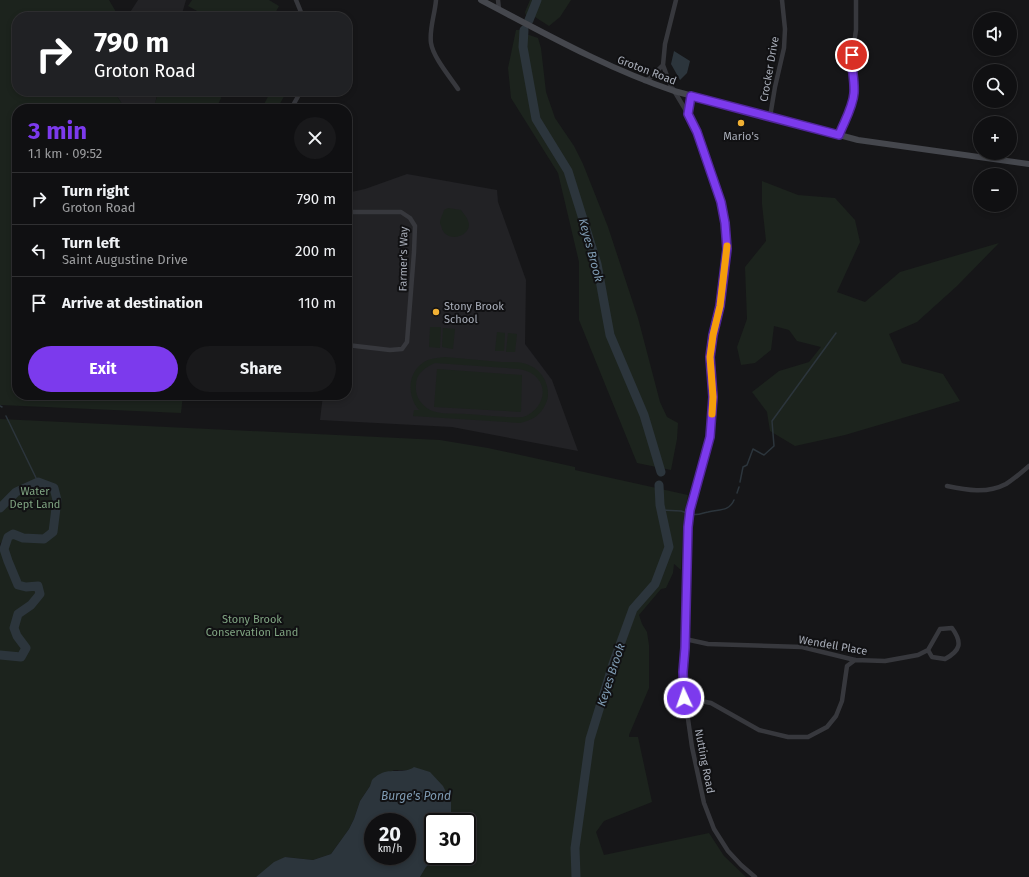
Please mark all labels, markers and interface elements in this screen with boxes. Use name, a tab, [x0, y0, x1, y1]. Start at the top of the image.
map controls	[973, 12, 1017, 212]
button: sound	[973, 12, 1017, 56]
text: 790 m	[94, 26, 169, 59]
icon: right	[28, 28, 80, 80]
street label: Crocker Drive	[757, 35, 782, 103]
pin	[835, 38, 869, 72]
icon: arrive	[841, 44, 863, 66]
street label: Groton Road	[615, 53, 678, 88]
text: Groton Road	[94, 60, 196, 82]
button: search	[973, 64, 1017, 108]
button: +	[973, 116, 1017, 160]
text: 3 min	[28, 117, 87, 145]
button: close	[294, 117, 336, 159]
marker: Mario's	[736, 118, 746, 128]
place label: Mario's	[723, 130, 759, 143]
text: 1.1 km · 09:52	[28, 146, 102, 161]
button: −	[973, 168, 1017, 212]
text: Turn right	[62, 182, 129, 200]
icon: right	[28, 188, 50, 210]
text: 790 m	[297, 190, 336, 208]
text: Groton Road	[62, 200, 136, 215]
water label: Keyes Brook	[576, 217, 606, 284]
street label: Farmer's Way	[396, 226, 411, 292]
text: Turn left	[62, 234, 120, 252]
icon: left	[28, 240, 50, 262]
text: 200 m	[295, 242, 336, 260]
text: Saint Augustine Drive	[62, 252, 188, 267]
icon: arrive	[28, 292, 50, 314]
text: Arrive at destination	[62, 294, 203, 312]
text: 110 m	[298, 294, 336, 312]
place label: Stony Brook School	[444, 300, 504, 326]
marker: Stony Brook School	[431, 307, 441, 317]
button: Exit	[28, 346, 178, 392]
button: Share	[186, 346, 336, 392]
park label: Water Dept Land	[10, 485, 60, 511]
park label: Stony Brook Conservation Land	[206, 613, 298, 639]
street label: Wendell Place	[797, 633, 868, 658]
water label: Keyes Brook	[594, 641, 628, 708]
position arrow	[663, 677, 705, 719]
street label: Nutting Road	[692, 728, 717, 794]
water label: Burge's Pond	[381, 789, 451, 803]
speed limit sign: 30	[424, 813, 476, 865]
text: 20	[379, 822, 401, 846]
text: km/h	[378, 843, 402, 855]

